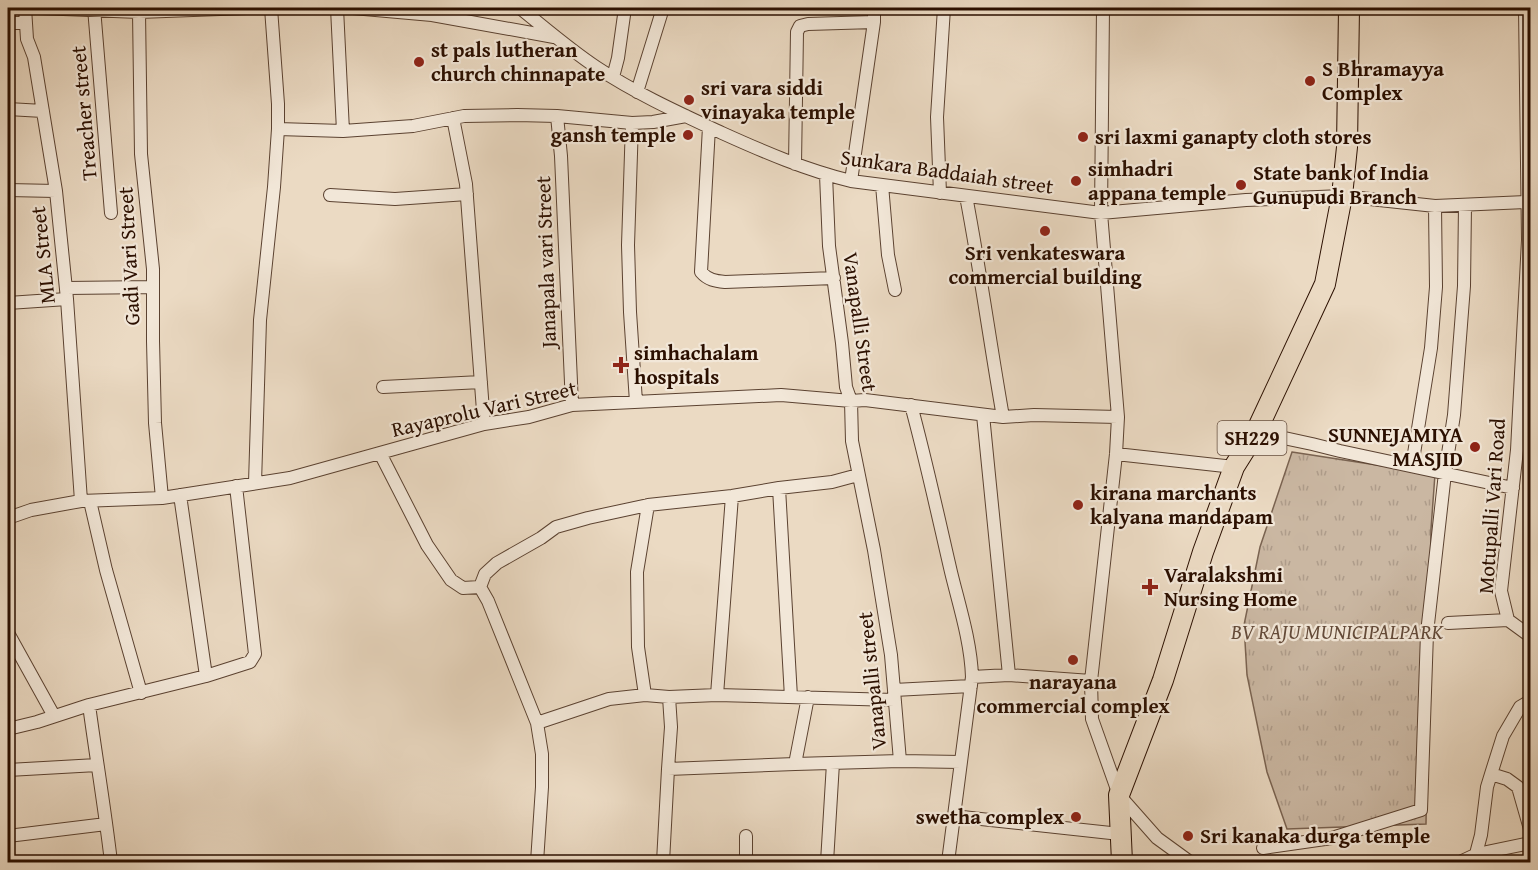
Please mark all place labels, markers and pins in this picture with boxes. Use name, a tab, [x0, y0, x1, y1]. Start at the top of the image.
place label: st pals lutheran church chinnapate	[431, 34, 605, 89]
place label: S Bhramayya Complex	[1322, 53, 1444, 108]
marker: st pals lutheran church chinnapate	[412, 55, 426, 69]
place label: sri vara siddi vinayaka temple	[701, 72, 855, 127]
marker: S Bhramayya Complex	[1303, 74, 1317, 88]
marker: sri vara siddi vinayaka temple	[682, 93, 696, 107]
place label: gansh temple	[551, 119, 676, 150]
place label: sri laxmi ganapty cloth stores	[1095, 121, 1371, 152]
marker: gansh temple	[681, 128, 695, 142]
marker: sri laxmi ganapty cloth stores	[1076, 130, 1090, 144]
place label: simhadri appana temple	[1088, 153, 1226, 208]
place label: State bank of India Gunupudi Branch	[1253, 157, 1429, 212]
marker: simhadri appana temple	[1069, 174, 1083, 188]
marker: State bank of India Gunupudi Branch	[1234, 178, 1248, 192]
marker: Sri venkateswara commercial building	[1038, 224, 1052, 238]
place label: Sri venkateswara commercial building	[948, 237, 1143, 292]
place label: simhachalam hospitals	[634, 337, 759, 392]
marker: simhachalam hospitals	[612, 356, 630, 374]
place label: SUNNEJAMIYA MASJID	[1328, 419, 1464, 474]
marker: SUNNEJAMIYA MASJID	[1468, 440, 1482, 454]
place label: kirana marchants kalyana mandapam	[1090, 477, 1273, 532]
marker: kirana marchants kalyana mandapam	[1071, 498, 1085, 512]
place label: Varalakshmi Nursing Home	[1164, 559, 1297, 614]
marker: Varalakshmi Nursing Home	[1141, 578, 1159, 596]
marker: narayana commercial complex	[1066, 653, 1080, 667]
place label: narayana commercial complex	[977, 666, 1170, 721]
place label: swetha complex	[916, 801, 1064, 832]
marker: swetha complex	[1069, 810, 1083, 824]
place label: Sri kanaka durga temple	[1200, 820, 1430, 851]
marker: Sri kanaka durga temple	[1181, 829, 1195, 843]

